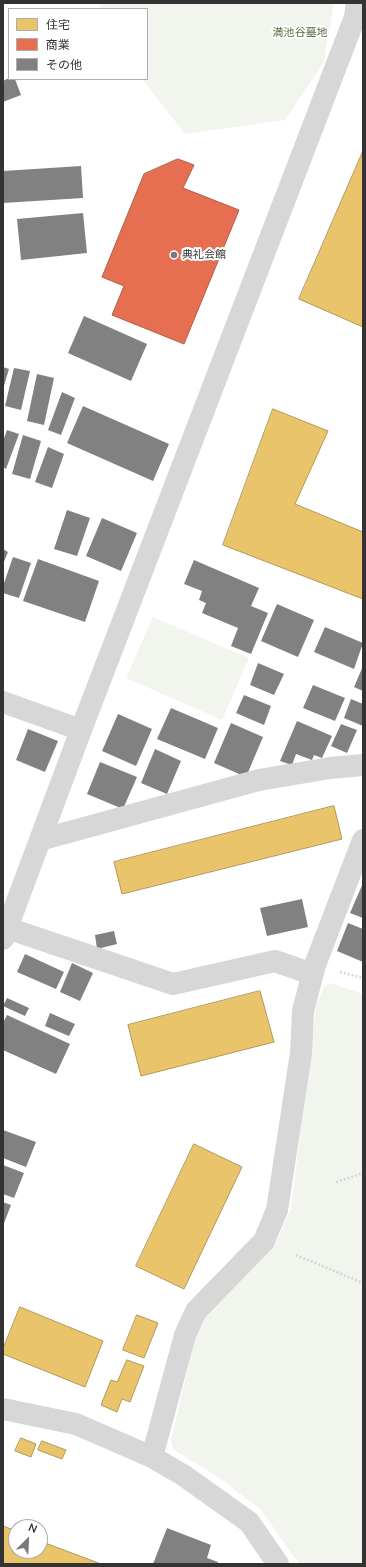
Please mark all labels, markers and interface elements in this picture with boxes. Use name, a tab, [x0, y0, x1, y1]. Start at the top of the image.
legend	[8, 8, 148, 80]
text: 住宅	[46, 17, 70, 33]
park label: 満池谷墓地	[273, 26, 327, 40]
text: 商業	[46, 37, 70, 53]
text: その他	[46, 57, 82, 73]
place label: 典礼会館	[182, 248, 226, 262]
marker: 典礼会館	[169, 250, 179, 260]
north arrow	[8, 1519, 48, 1559]
text: N	[26, 1520, 39, 1537]

